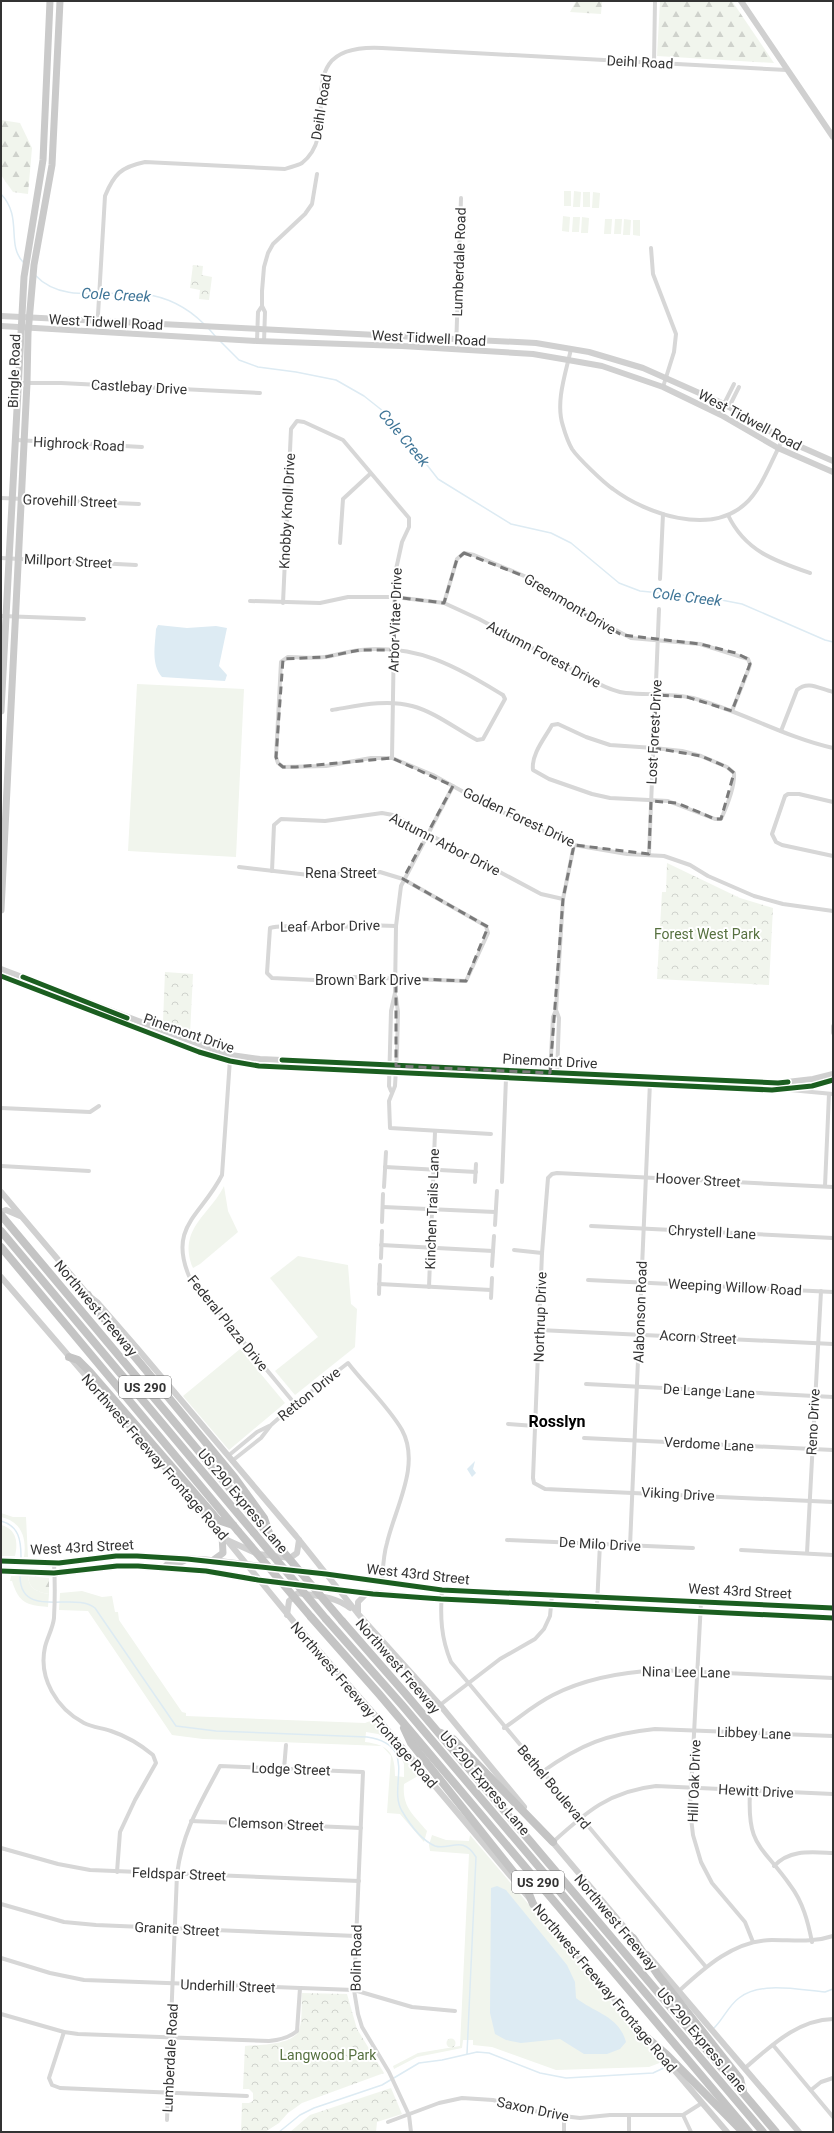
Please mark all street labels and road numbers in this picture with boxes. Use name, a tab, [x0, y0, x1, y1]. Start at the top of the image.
street label: Deihl Road	[606, 52, 674, 72]
street label: Deihl Road	[308, 73, 334, 141]
street label: Lumberdale Road	[449, 207, 469, 317]
street label: West Tidwell Road	[48, 311, 164, 333]
street label: West Tidwell Road	[371, 327, 487, 349]
street label: Bingle Road	[5, 334, 23, 408]
street label: Castlebay Drive	[90, 376, 188, 398]
street label: West Tidwell Road	[696, 386, 804, 454]
street label: Highrock Road	[33, 434, 125, 454]
street label: Knobby Knoll Drive	[276, 453, 298, 569]
street label: Grovehill Street	[23, 491, 118, 511]
street label: Millport Street	[23, 551, 113, 571]
street label: Arbor Vitae Drive	[385, 567, 405, 673]
street label: Greenmont Drive	[521, 570, 619, 638]
street label: Autumn Forest Drive	[484, 617, 604, 691]
street label: Lost Forest Drive	[643, 679, 665, 785]
street label: Golden Forest Drive	[460, 784, 578, 850]
street label: Autumn Arbor Drive	[387, 809, 503, 879]
street label: Rena Street	[305, 865, 377, 881]
street label: Leaf Arbor Drive	[280, 917, 380, 935]
street label: Brown Bark Drive	[315, 972, 421, 988]
street label: Pinemont Drive	[142, 1010, 236, 1056]
street label: Pinemont Drive	[502, 1051, 598, 1071]
street label: Kinchen Trails Lane	[422, 1148, 442, 1270]
street label: Hoover Street	[655, 1170, 741, 1190]
street label: Chrystell Lane	[668, 1222, 756, 1242]
street label: Northwest Freeway	[51, 1257, 141, 1359]
street label: Alabonson Road	[630, 1261, 650, 1363]
street label: Northrup Drive	[530, 1271, 550, 1363]
street label: Federal Plaza Drive	[184, 1272, 272, 1374]
street label: Weeping Willow Road	[668, 1276, 802, 1298]
street label: Acorn Street	[659, 1327, 737, 1347]
street label: Retton Drive	[275, 1364, 343, 1424]
street label: Northwest Freeway Frontage Road	[79, 1371, 231, 1543]
road number: US 290	[119, 1376, 171, 1398]
street label: De Lange Lane	[663, 1381, 755, 1401]
street label: Reno Drive	[803, 1388, 823, 1456]
street label: Verdome Lane	[664, 1434, 754, 1454]
street label: US 290 Express Lane	[195, 1446, 291, 1556]
street label: Viking Drive	[641, 1484, 715, 1504]
street label: De Milo Drive	[559, 1534, 641, 1554]
street label: West 43rd Street	[30, 1536, 135, 1558]
street label: West 43rd Street	[366, 1561, 471, 1587]
street label: West 43rd Street	[688, 1580, 793, 1602]
street label: Northwest Freeway	[353, 1615, 444, 1717]
street label: Northwest Freeway Frontage Road	[288, 1619, 440, 1791]
street label: Nina Lee Lane	[642, 1663, 730, 1681]
street label: Libbey Lane	[717, 1724, 791, 1742]
street label: US 290 Express Lane	[437, 1728, 533, 1838]
street label: Hill Oak Drive	[685, 1739, 703, 1823]
street label: Bethel Boulevard	[514, 1742, 594, 1832]
street label: Lodge Street	[251, 1760, 331, 1778]
street label: Hewitt Drive	[718, 1781, 794, 1801]
street label: Clemson Street	[228, 1814, 324, 1834]
street label: Feldspar Street	[132, 1864, 227, 1884]
road number: US 290	[512, 1871, 564, 1893]
street label: Northwest Freeway	[571, 1871, 661, 1973]
street label: Northwest Freeway Frontage Road	[530, 1901, 680, 2075]
street label: Granite Street	[134, 1919, 220, 1939]
street label: Bolin Road	[347, 1924, 365, 1992]
street label: Underhill Street	[180, 1976, 276, 1996]
street label: US 290 Express Lane	[654, 1985, 750, 2095]
street label: Lumberdale Road	[159, 2003, 181, 2113]
street label: Saxon Drive	[495, 2094, 571, 2124]

